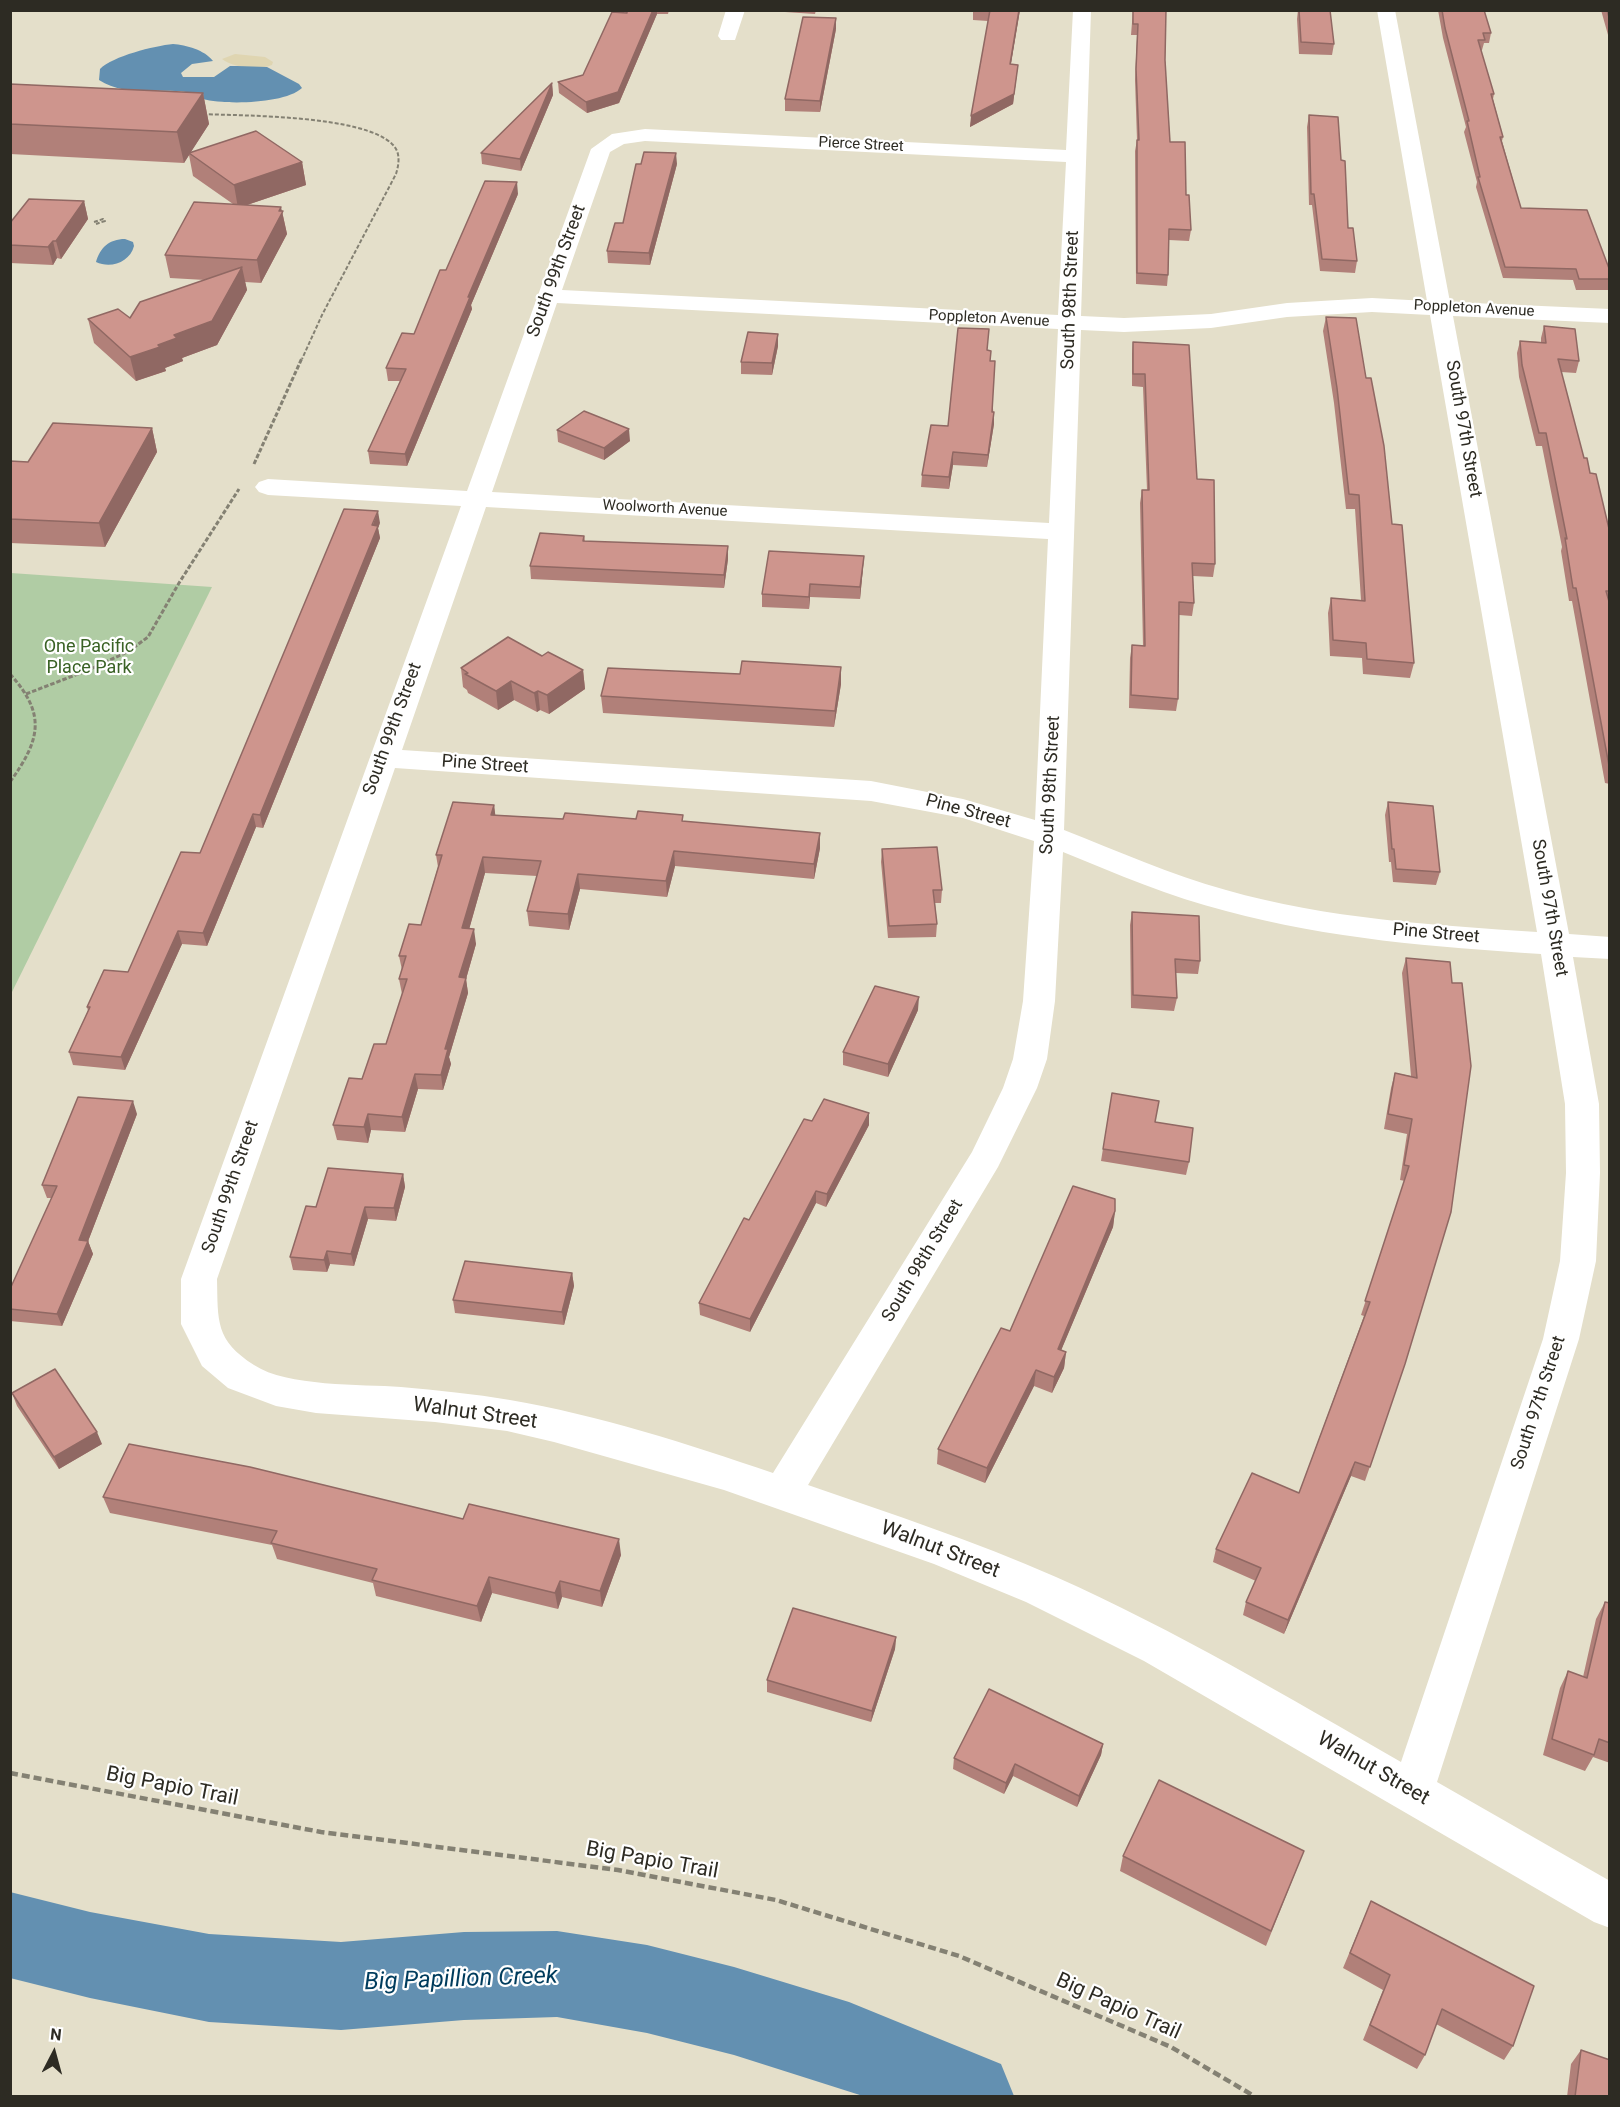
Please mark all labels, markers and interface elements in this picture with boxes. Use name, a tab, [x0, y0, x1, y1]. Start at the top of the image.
street label: Pierce Street	[818, 134, 904, 156]
street label: South 99th Street	[523, 202, 591, 340]
street label: South 98th Street	[1058, 230, 1084, 370]
street label: Poppleton Avenue	[1413, 297, 1535, 321]
street label: Poppleton Avenue	[928, 307, 1050, 331]
street label: South 97th Street	[1440, 359, 1486, 499]
street label: Woolworth Avenue	[602, 497, 728, 521]
park label: One Pacific Place Park	[44, 636, 134, 678]
street label: South 99th Street	[359, 660, 427, 798]
street label: South 98th Street	[1037, 715, 1065, 855]
street label: Pine Street	[441, 751, 529, 779]
street label: Pine Street	[923, 790, 1013, 834]
street label: South 97th Street	[1526, 838, 1572, 978]
street label: Pine Street	[1392, 919, 1480, 949]
street label: South 99th Street	[198, 1118, 264, 1256]
street label: South 98th Street	[878, 1196, 968, 1326]
street label: South 97th Street	[1507, 1334, 1571, 1472]
street label: Walnut Street	[411, 1393, 539, 1435]
street label: Walnut Street	[877, 1516, 1003, 1584]
street label: Walnut Street	[1312, 1727, 1434, 1811]
street label: Big Papio Trail	[104, 1762, 240, 1812]
street label: Big Papio Trail	[584, 1837, 720, 1885]
water label: Big Papillion Creek	[364, 1962, 558, 1998]
street label: Big Papio Trail	[1052, 1968, 1184, 2046]
north arrow	[24, 2023, 84, 2083]
text: N	[49, 2025, 63, 2045]

